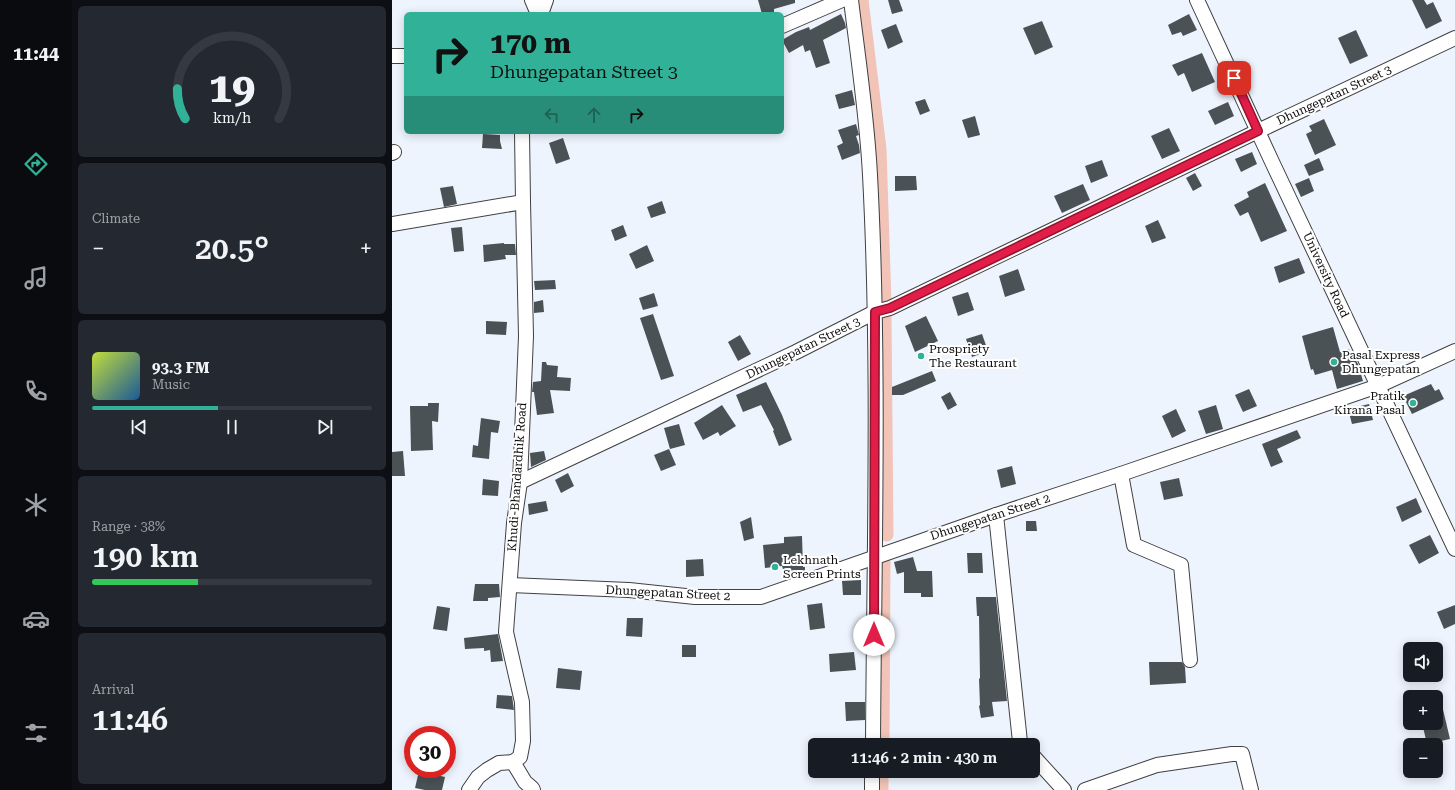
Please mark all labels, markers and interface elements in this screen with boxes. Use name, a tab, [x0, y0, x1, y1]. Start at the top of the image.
text: 170 m	[490, 27, 571, 60]
icon: right	[424, 28, 476, 80]
text: 11:44	[13, 43, 59, 64]
text: Dhungepatan Street 3	[490, 61, 678, 82]
pin	[1217, 61, 1251, 95]
street label: Dhungepatan Street 3	[1274, 62, 1394, 128]
text: 19	[209, 63, 255, 112]
icon: arrive	[1223, 67, 1245, 89]
icon: left	[541, 104, 563, 126]
icon: ahead	[583, 104, 605, 126]
icon: right	[625, 104, 647, 126]
text: km/h	[213, 110, 251, 126]
icon: directions	[22, 150, 50, 178]
text: Climate	[92, 211, 140, 226]
street label: University Road	[1300, 230, 1352, 320]
text: 20.5°	[195, 231, 269, 266]
text: −	[92, 236, 104, 261]
text: +	[360, 236, 372, 261]
icon: music	[22, 264, 50, 292]
street label: Dhungepatan Street 3	[744, 314, 863, 382]
place label: Prospriety The Restaurant	[929, 342, 1017, 370]
place label: Pasal Express Dhungepatan	[1342, 348, 1420, 376]
marker: Prospriety The Restaurant	[916, 351, 926, 361]
marker: Pasal Express Dhungepatan	[1329, 357, 1339, 367]
text: 93.3 FM	[152, 359, 209, 377]
icon: phone	[22, 377, 50, 405]
text: Music	[152, 377, 190, 392]
place label: Pratik Kirana Pasal	[1334, 389, 1405, 417]
marker: Pratik Kirana Pasal	[1408, 398, 1418, 408]
street label: Khudi-Bhandardhik Road	[505, 402, 529, 552]
icon: previous	[128, 416, 150, 438]
icon: pause	[221, 416, 243, 438]
icon: next	[314, 416, 336, 438]
icon: climate	[22, 491, 50, 519]
street label: Dhungepatan Street 2	[928, 491, 1052, 543]
text: Range · 38%	[92, 519, 165, 534]
text: 190 km	[92, 539, 199, 574]
place label: Lekhnath Screen Prints	[783, 553, 861, 581]
marker: Lekhnath Screen Prints	[770, 562, 780, 572]
street label: Dhungepatan Street 2	[605, 583, 731, 603]
icon: car	[22, 605, 50, 633]
position arrow	[853, 614, 895, 656]
map controls	[1403, 642, 1443, 778]
button: sound	[1403, 642, 1443, 682]
text: Arrival	[92, 682, 134, 697]
button: +	[1403, 690, 1443, 730]
text: 11:46	[92, 702, 168, 737]
icon: filters	[22, 719, 50, 747]
speed limit sign: 30	[404, 726, 456, 778]
button: −	[1403, 738, 1443, 778]
text: 11:46 · 2 min · 430 m	[851, 749, 997, 767]

